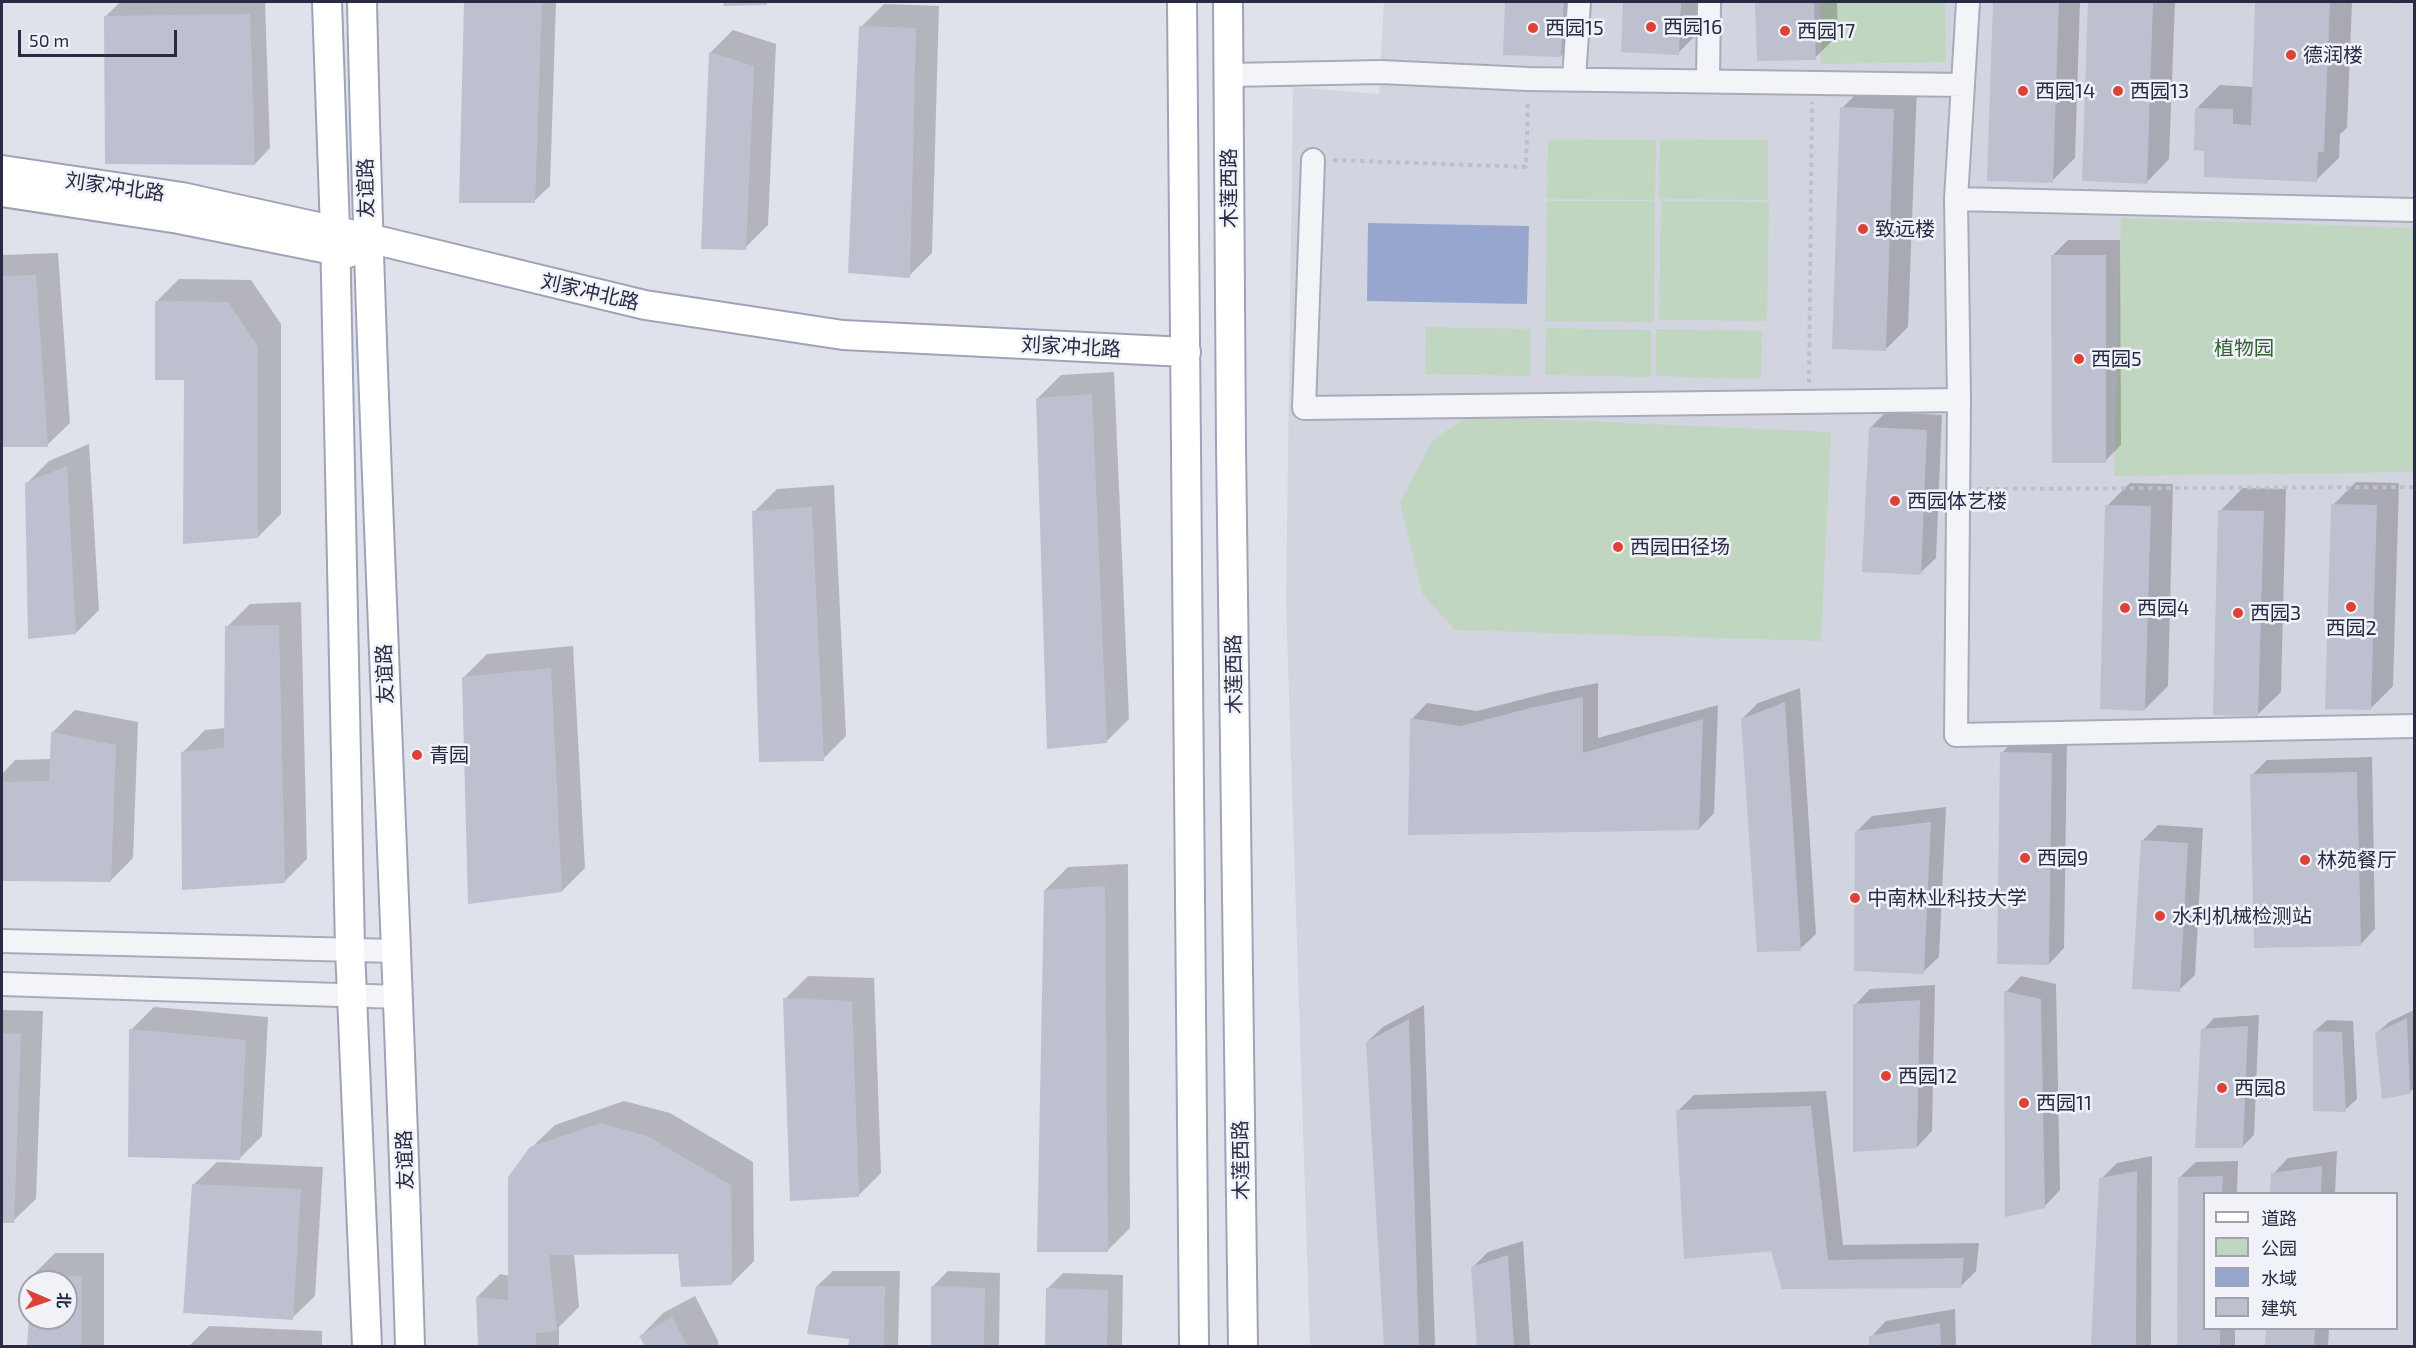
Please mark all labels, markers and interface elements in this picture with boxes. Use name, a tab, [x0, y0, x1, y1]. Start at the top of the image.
place label: 西园16	[1663, 15, 1722, 39]
place label: 西园15	[1545, 16, 1604, 40]
scale bar	[21, 18, 180, 56]
place label: 西园17	[1797, 19, 1855, 43]
marker: 西园16	[1644, 20, 1658, 34]
marker: 西园15	[1526, 21, 1540, 35]
marker: 西园17	[1778, 24, 1792, 38]
text: 50 m	[29, 29, 69, 51]
place label: 德润楼	[2303, 43, 2363, 67]
marker: 德润楼	[2284, 48, 2298, 62]
place label: 西园14	[2035, 79, 2095, 103]
place label: 西园13	[2130, 79, 2189, 103]
marker: 西园14	[2016, 84, 2030, 98]
marker: 西园13	[2111, 84, 2125, 98]
street label: 木莲西路	[1217, 148, 1241, 228]
street label: 友谊路	[353, 158, 379, 218]
street label: 刘家冲北路	[64, 168, 166, 206]
place label: 致远楼	[1875, 217, 1935, 241]
marker: 致远楼	[1856, 222, 1870, 236]
street label: 刘家冲北路	[539, 269, 641, 315]
street label: 刘家冲北路	[1020, 332, 1122, 362]
park label: 植物园	[2214, 336, 2274, 360]
place label: 西园5	[2091, 347, 2142, 371]
marker: 西园5	[2072, 352, 2086, 366]
place label: 西园体艺楼	[1907, 489, 2007, 513]
marker: 西园体艺楼	[1888, 494, 1902, 508]
place label: 西园田径场	[1630, 535, 1730, 559]
marker: 西园田径场	[1611, 540, 1625, 554]
place label: 西园4	[2137, 596, 2189, 620]
marker: 西园2	[2344, 600, 2358, 614]
marker: 西园4	[2118, 601, 2132, 615]
place label: 西园3	[2250, 601, 2301, 625]
marker: 西园3	[2231, 606, 2245, 620]
place label: 西园2	[2325, 616, 2377, 640]
street label: 木莲西路	[1221, 634, 1247, 714]
street label: 友谊路	[372, 644, 398, 704]
place label: 青园	[429, 743, 469, 767]
marker: 青园	[410, 748, 424, 762]
place label: 西园9	[2037, 846, 2088, 870]
place label: 林苑餐厅	[2317, 848, 2397, 872]
marker: 西园9	[2018, 851, 2032, 865]
marker: 林苑餐厅	[2298, 853, 2312, 867]
place label: 中南林业科技大学	[1867, 886, 2027, 910]
marker: 中南林业科技大学	[1848, 891, 1862, 905]
place label: 水利机械检测站	[2172, 904, 2312, 928]
marker: 水利机械检测站	[2153, 909, 2167, 923]
place label: 西园12	[1898, 1064, 1957, 1088]
marker: 西园12	[1879, 1069, 1893, 1083]
place label: 西园8	[2234, 1076, 2286, 1100]
marker: 西园8	[2215, 1081, 2229, 1095]
place label: 西园11	[2036, 1091, 2092, 1115]
marker: 西园11	[2017, 1096, 2031, 1110]
street label: 木莲西路	[1228, 1120, 1254, 1200]
street label: 友谊路	[392, 1130, 418, 1190]
legend	[2203, 1192, 2398, 1330]
text: 道路	[2261, 1207, 2297, 1229]
text: 公园	[2261, 1237, 2297, 1259]
text: 水域	[2261, 1267, 2297, 1289]
north arrow	[18, 1270, 78, 1330]
text: 北	[55, 1292, 74, 1309]
text: 建筑	[2261, 1297, 2297, 1319]

